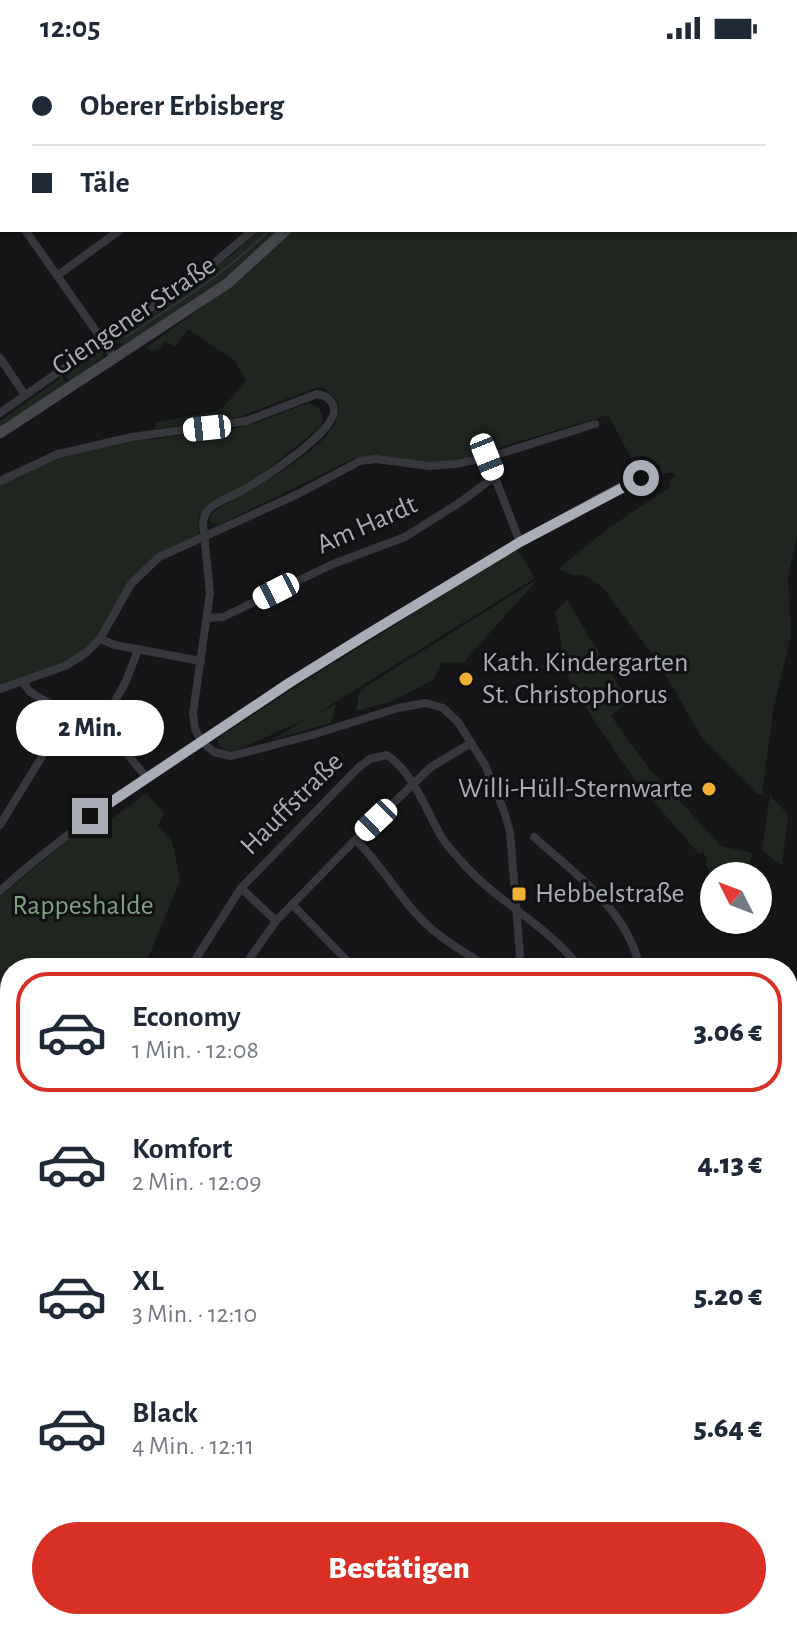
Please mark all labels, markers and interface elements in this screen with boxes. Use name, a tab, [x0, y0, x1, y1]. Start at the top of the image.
text: 12:05	[40, 13, 100, 43]
text: Oberer Erbisberg	[80, 91, 284, 121]
text: Täle	[80, 168, 130, 198]
street label: Giengener Straße	[47, 251, 221, 381]
car	[182, 414, 232, 442]
car	[467, 430, 507, 484]
route start	[623, 460, 659, 496]
street label: Am Hardt	[313, 490, 421, 559]
car	[249, 569, 303, 613]
place label: Kath. Kindergarten St. Christophorus	[482, 649, 688, 709]
marker: Kath. Kindergarten St. Christophorus	[457, 670, 475, 688]
callout: 2 Min.	[16, 700, 164, 756]
text: 2 Min.	[58, 715, 122, 741]
street label: Hauffstraße	[235, 747, 349, 861]
place label: Willi-Hüll-Sternwarte	[458, 775, 693, 803]
marker: Willi-Hüll-Sternwarte	[700, 780, 718, 798]
car	[350, 795, 402, 845]
route end	[72, 798, 108, 834]
north arrow	[700, 862, 772, 934]
map controls	[700, 862, 772, 934]
place label: Hebbelstraße	[535, 880, 685, 908]
marker: Hebbelstraße	[510, 885, 528, 903]
park label: Rappeshalde	[12, 892, 154, 920]
icon: car	[36, 996, 108, 1068]
text: Economy	[132, 1002, 241, 1032]
text: 3.06 €	[694, 1017, 762, 1047]
text: 1 Min. · 12:08	[132, 1037, 259, 1063]
icon: car	[36, 1128, 108, 1200]
text: Komfort	[132, 1134, 232, 1164]
text: 4.13 €	[697, 1149, 762, 1179]
text: 2 Min. · 12:09	[132, 1169, 262, 1195]
icon: car	[36, 1260, 108, 1332]
text: XL	[132, 1266, 164, 1296]
text: 5.20 €	[694, 1281, 762, 1311]
text: 3 Min. · 12:10	[132, 1301, 257, 1327]
icon: car	[36, 1392, 108, 1464]
text: Black	[132, 1398, 198, 1428]
text: 5.64 €	[694, 1413, 762, 1443]
text: 4 Min. · 12:11	[132, 1433, 254, 1459]
button: Bestätigen	[32, 1522, 766, 1614]

